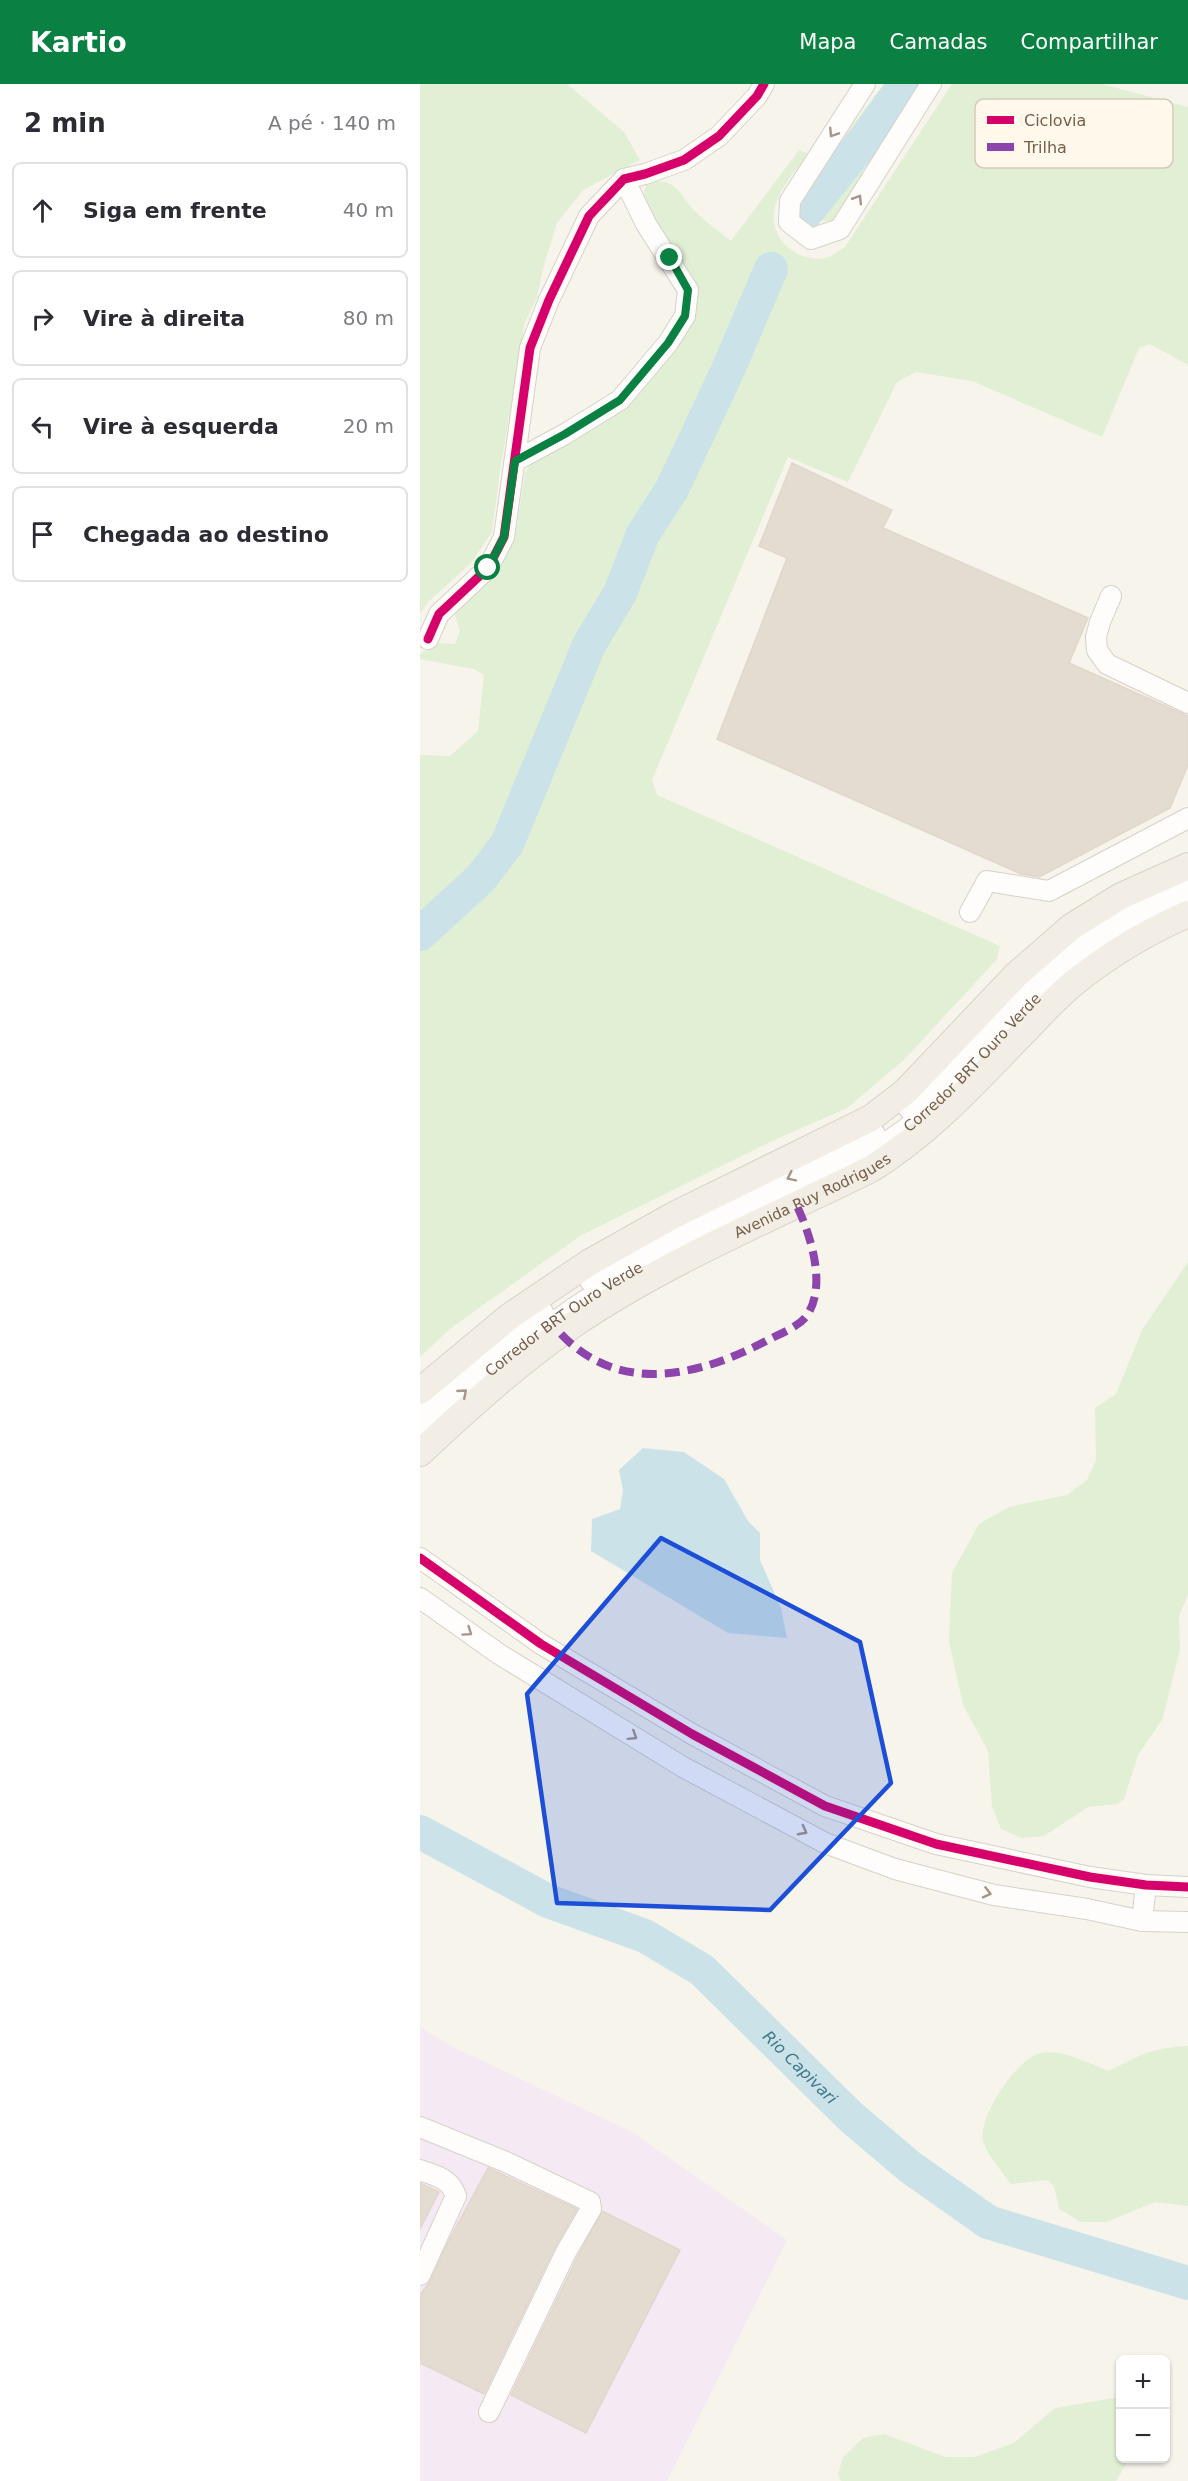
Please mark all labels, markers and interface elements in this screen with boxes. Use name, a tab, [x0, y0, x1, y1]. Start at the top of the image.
text: Kartio	[30, 26, 127, 59]
text: Mapa	[799, 30, 856, 54]
text: Camadas	[889, 30, 987, 54]
text: Compartilhar	[1020, 30, 1158, 54]
legend	[975, 99, 1173, 168]
text: 2 min	[24, 108, 106, 138]
text: A pé · 140 m	[268, 111, 396, 135]
text: Ciclovia	[1024, 111, 1086, 130]
one-way arrow	[829, 127, 841, 137]
text: Trilha	[1023, 138, 1067, 157]
icon: ahead	[26, 194, 59, 227]
one-way arrow	[851, 195, 863, 205]
text: Siga em frente	[83, 198, 267, 223]
text: 40 m	[343, 198, 394, 222]
route end	[656, 244, 682, 270]
icon: right	[26, 302, 59, 335]
text: Vire à direita	[83, 306, 245, 331]
text: 80 m	[343, 306, 394, 330]
icon: left	[26, 410, 59, 443]
text: Vire à esquerda	[83, 414, 279, 439]
text: 20 m	[343, 414, 394, 438]
icon: arrive	[26, 518, 59, 551]
text: Chegada ao destino	[83, 522, 329, 547]
route start	[474, 554, 500, 580]
street label: Corredor BRT Ouro Verde	[900, 989, 1045, 1136]
street label: Avenida Ruy Rodrigues	[731, 1149, 895, 1242]
one-way arrow	[786, 1169, 797, 1181]
street label: Corredor BRT Ouro Verde	[482, 1258, 646, 1380]
one-way arrow	[456, 1389, 467, 1400]
one-way arrow	[461, 1625, 472, 1636]
one-way arrow	[626, 1729, 637, 1740]
one-way arrow	[797, 1824, 807, 1835]
one-way arrow	[982, 1885, 992, 1898]
water label: Rio Capivari	[759, 2027, 841, 2108]
map controls	[1116, 2355, 1170, 2463]
button: +	[1116, 2355, 1170, 2409]
button: −	[1116, 2409, 1170, 2463]

